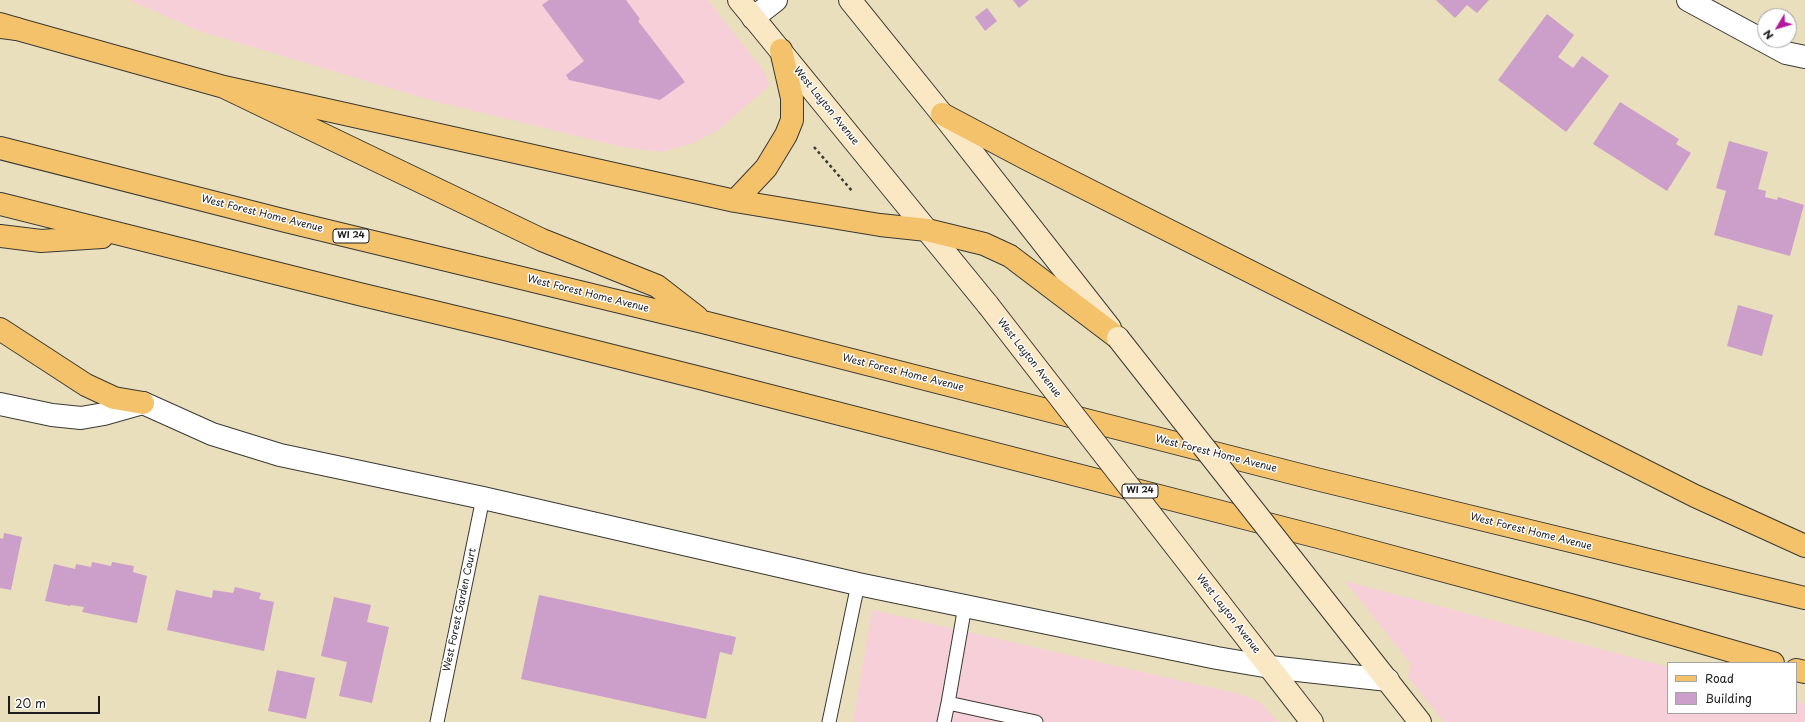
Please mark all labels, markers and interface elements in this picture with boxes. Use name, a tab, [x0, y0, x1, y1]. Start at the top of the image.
north arrow	[1757, 8, 1797, 48]
text: N	[1759, 26, 1777, 44]
street label: West Layton Avenue	[791, 65, 861, 147]
street label: West Forest Home Avenue	[200, 193, 324, 235]
road number: WI 24	[333, 229, 369, 243]
street label: West Forest Home Avenue	[526, 273, 650, 315]
street label: West Layton Avenue	[994, 316, 1064, 400]
street label: West Forest Home Avenue	[841, 352, 965, 394]
street label: West Forest Home Avenue	[1154, 433, 1278, 475]
road number: WI 24	[1122, 484, 1158, 498]
street label: West Forest Home Avenue	[1469, 511, 1593, 553]
street label: West Forest Garden Court	[441, 547, 479, 673]
street label: West Layton Avenue	[1193, 572, 1263, 656]
legend	[1667, 662, 1797, 714]
text: Road	[1705, 669, 1734, 687]
scale bar	[10, 688, 102, 714]
text: Building	[1705, 689, 1752, 707]
text: 20 m	[15, 694, 46, 712]

